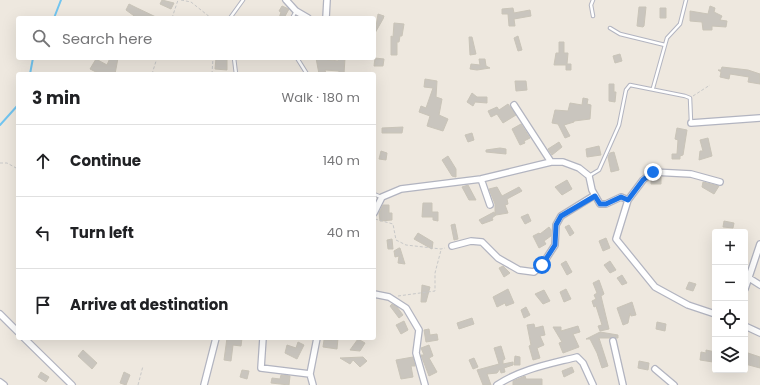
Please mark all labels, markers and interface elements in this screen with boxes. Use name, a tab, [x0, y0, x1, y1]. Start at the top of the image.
search box	[16, 16, 376, 60]
icon: search	[30, 27, 52, 49]
text: Search here	[62, 28, 152, 49]
text: 3 min	[32, 86, 80, 110]
text: Walk · 180 m	[282, 88, 360, 107]
icon: ahead	[32, 150, 54, 172]
text: Continue	[70, 150, 141, 171]
text: 140 m	[323, 151, 360, 170]
route end	[644, 163, 662, 181]
icon: left	[32, 222, 54, 244]
text: Turn left	[70, 222, 134, 243]
text: 40 m	[327, 223, 360, 242]
map controls	[712, 229, 748, 373]
button: +	[712, 229, 748, 265]
route start	[533, 256, 551, 274]
button: −	[712, 265, 748, 301]
icon: arrive	[32, 294, 54, 316]
text: Arrive at destination	[70, 294, 228, 315]
button: locate	[712, 301, 748, 337]
button: layers	[712, 337, 748, 373]

